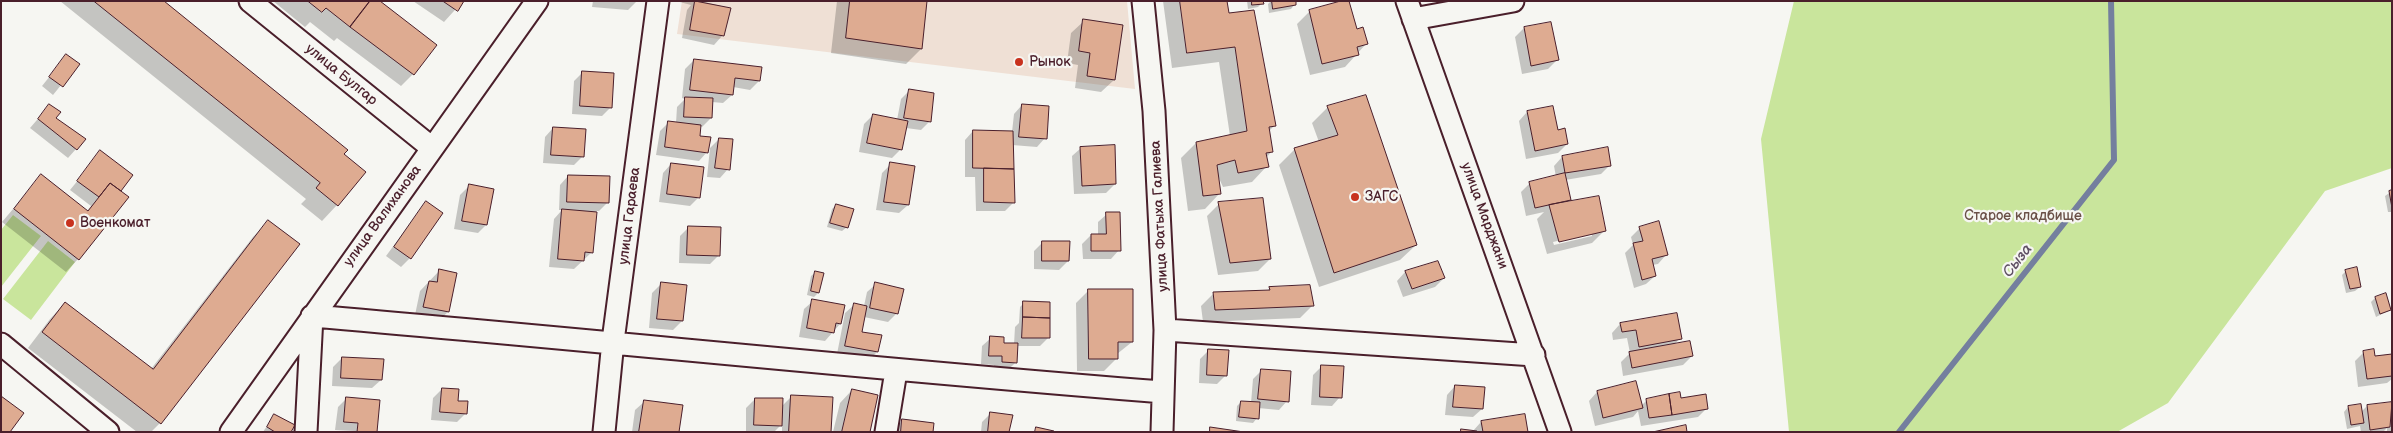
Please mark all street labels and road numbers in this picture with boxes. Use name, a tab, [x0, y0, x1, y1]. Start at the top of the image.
street label: улица Булгар	[302, 41, 380, 109]
street label: улица Фатыха Галиева	[1148, 140, 1172, 292]
street label: улица Марджани	[1457, 160, 1511, 272]
street label: улица Валиханова	[341, 162, 425, 270]
street label: улица Гараева	[616, 166, 644, 266]

